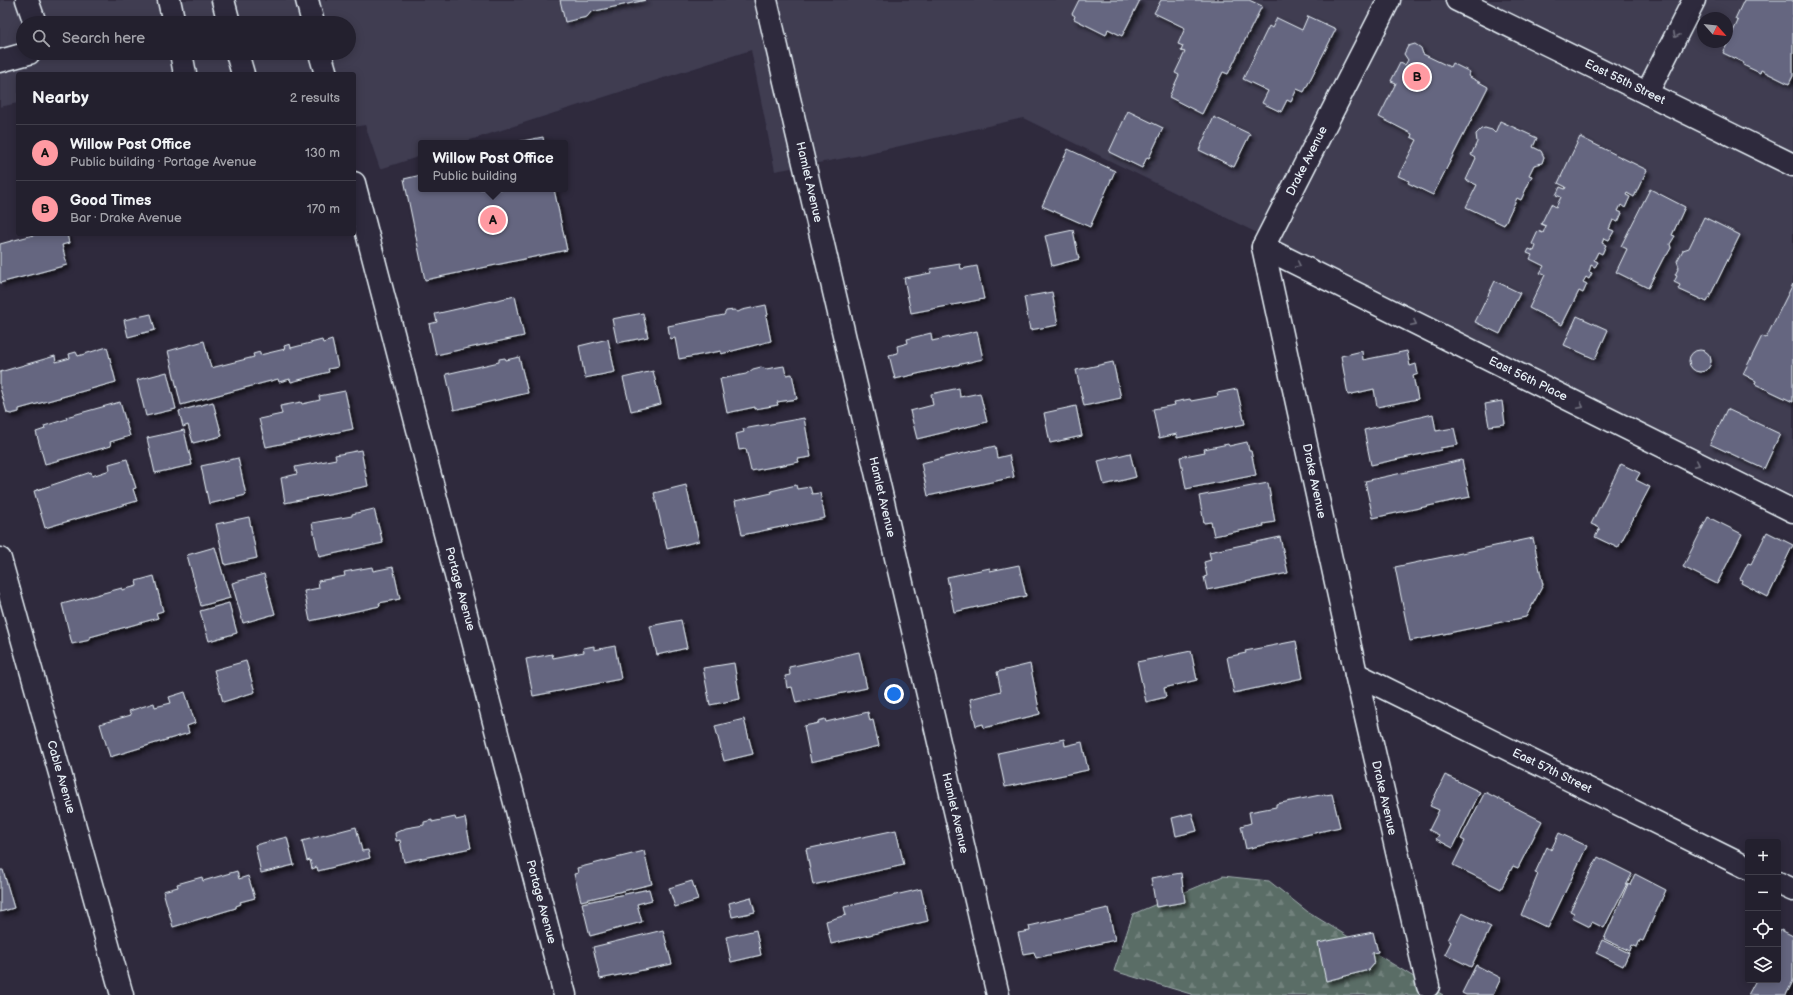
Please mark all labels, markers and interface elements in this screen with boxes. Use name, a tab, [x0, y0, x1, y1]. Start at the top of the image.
north arrow	[1697, 12, 1733, 48]
search box	[16, 16, 356, 60]
icon: search	[30, 27, 52, 49]
text: Search here	[62, 29, 145, 48]
one-way arrow	[1674, 31, 1681, 38]
street label: East 55th Street	[1582, 56, 1668, 108]
pin: B	[1404, 62, 1430, 92]
text: Nearby	[32, 88, 89, 108]
text: 2 results	[290, 90, 340, 106]
street label: Drake Avenue	[1283, 124, 1331, 198]
text: Willow Post Office	[70, 135, 191, 154]
popup	[418, 140, 568, 192]
street label: Hamlet Avenue	[792, 140, 826, 224]
text: A	[41, 145, 49, 161]
text: 130 m	[305, 145, 340, 161]
text: Willow Post Office	[432, 149, 554, 168]
text: Public building · Portage Avenue	[70, 154, 256, 170]
text: Public building	[432, 168, 517, 184]
text: Good Times	[70, 191, 151, 210]
text: B	[40, 201, 50, 217]
text: 170 m	[307, 201, 340, 217]
pin: A	[480, 205, 506, 235]
text: Bar · Drake Avenue	[70, 210, 182, 226]
one-way arrow	[1294, 260, 1301, 268]
one-way arrow	[1410, 318, 1418, 326]
street label: East 56th Place	[1486, 353, 1570, 405]
one-way arrow	[1577, 401, 1584, 409]
street label: Drake Avenue	[1299, 442, 1329, 520]
street label: Hamlet Avenue	[865, 455, 899, 539]
one-way arrow	[1693, 459, 1701, 467]
street label: Portage Avenue	[442, 546, 478, 632]
your location	[884, 684, 904, 704]
street label: Cable Avenue	[43, 739, 79, 815]
street label: East 57th Street	[1510, 745, 1594, 797]
street label: Drake Avenue	[1368, 759, 1400, 837]
street label: Hamlet Avenue	[938, 771, 972, 855]
map controls	[1745, 839, 1781, 983]
button: +	[1745, 839, 1781, 875]
street label: Portage Avenue	[523, 859, 559, 945]
button: −	[1745, 875, 1781, 911]
button: locate	[1745, 911, 1781, 947]
button: layers	[1745, 947, 1781, 983]

